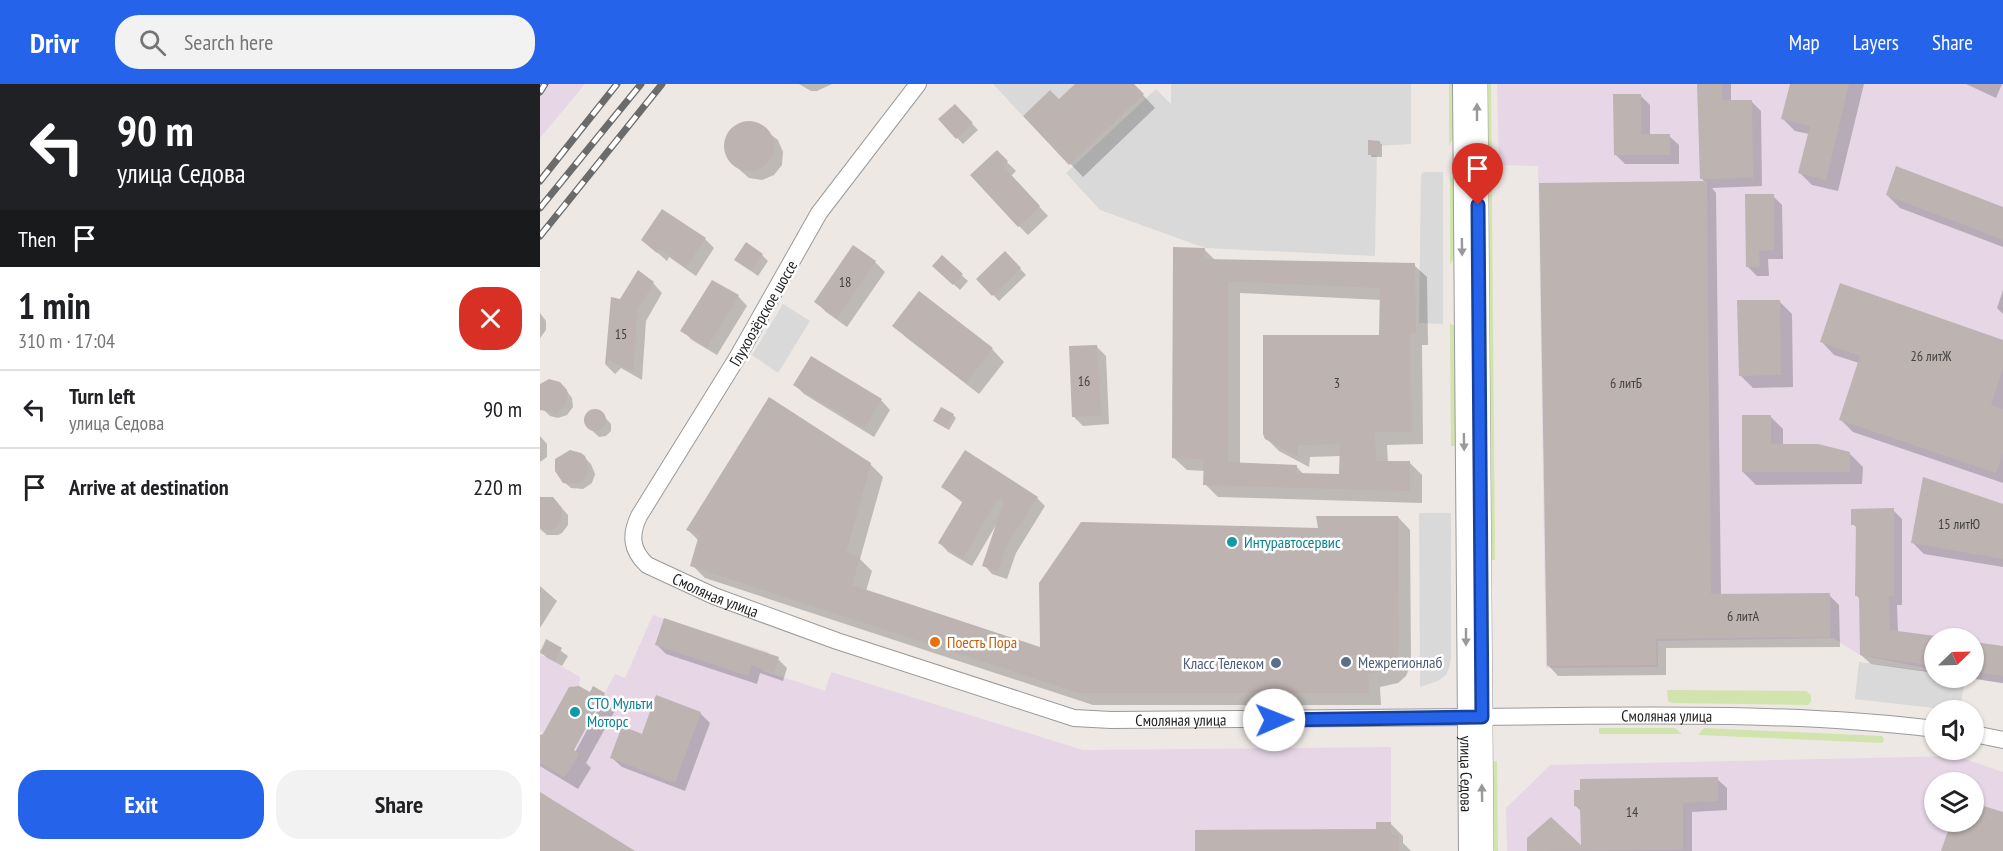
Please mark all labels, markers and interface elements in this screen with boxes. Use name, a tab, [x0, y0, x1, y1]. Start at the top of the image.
search box	[115, 15, 535, 69]
text: Drivr	[30, 24, 79, 61]
icon: search	[136, 26, 169, 59]
text: Search here	[184, 28, 273, 56]
text: Map	[1789, 29, 1820, 56]
text: Layers	[1853, 29, 1899, 56]
text: Share	[1932, 29, 1973, 56]
text: 90 m	[117, 103, 194, 158]
one-way arrow	[1472, 103, 1482, 122]
icon: left	[18, 108, 96, 186]
pin	[1452, 143, 1503, 205]
icon: arrive	[1461, 152, 1494, 185]
text: улица Седова	[117, 156, 246, 190]
icon: arrive	[68, 222, 101, 255]
text: Then	[18, 225, 56, 253]
one-way arrow	[1457, 238, 1467, 257]
street label: Глухоозёрское шоссе	[725, 257, 801, 369]
house number: 18	[839, 273, 851, 291]
text: 1 min	[18, 282, 91, 329]
button: close	[459, 287, 522, 350]
house number: 15	[615, 325, 627, 343]
text: 310 m · 17:04	[18, 328, 115, 354]
house number: 26 литЖ	[1910, 347, 1952, 365]
house number: 16	[1078, 372, 1090, 390]
house number: 3	[1334, 374, 1340, 392]
house number: 6 литБ	[1610, 374, 1642, 392]
text: Turn left	[69, 382, 135, 410]
icon: left	[18, 393, 51, 426]
text: 90 m	[483, 395, 522, 423]
text: улица Седова	[69, 410, 164, 436]
one-way arrow	[1460, 433, 1469, 452]
icon: arrive	[18, 471, 51, 504]
text: Arrive at destination	[69, 473, 229, 501]
text: 220 m	[473, 473, 522, 501]
house number: 15 литЮ	[1938, 515, 1980, 533]
place label: Интуравтосервис	[1244, 532, 1341, 552]
marker: Интуравтосервис	[1225, 535, 1239, 549]
street label: Смоляная улица	[669, 568, 761, 621]
house number: 6 литА	[1727, 607, 1759, 625]
one-way arrow	[1461, 628, 1470, 647]
north arrow	[1924, 628, 1984, 688]
map controls	[1924, 628, 1984, 832]
place label: Поесть Пора	[947, 632, 1017, 652]
marker: Поесть Пора	[928, 635, 942, 649]
place label: Межрегионлаб	[1358, 652, 1442, 672]
place label: Класс Телеком	[1183, 653, 1264, 673]
marker: Межрегионлаб	[1339, 655, 1353, 669]
marker: Класс Телеком	[1269, 656, 1283, 670]
position arrow	[1242, 688, 1306, 752]
place label: СТО Мульти Моторс	[587, 693, 653, 731]
button: sound	[1924, 700, 1984, 760]
marker: СТО Мульти Моторс	[568, 705, 582, 719]
street label: Смоляная улица	[1621, 705, 1712, 726]
street label: Смоляная улица	[1135, 709, 1226, 730]
street label: улица Седова	[1456, 736, 1477, 812]
button: Exit	[18, 770, 264, 839]
button: Share	[276, 770, 522, 839]
button: layers	[1924, 772, 1984, 832]
one-way arrow	[1477, 783, 1487, 802]
house number: 14	[1626, 803, 1639, 821]

